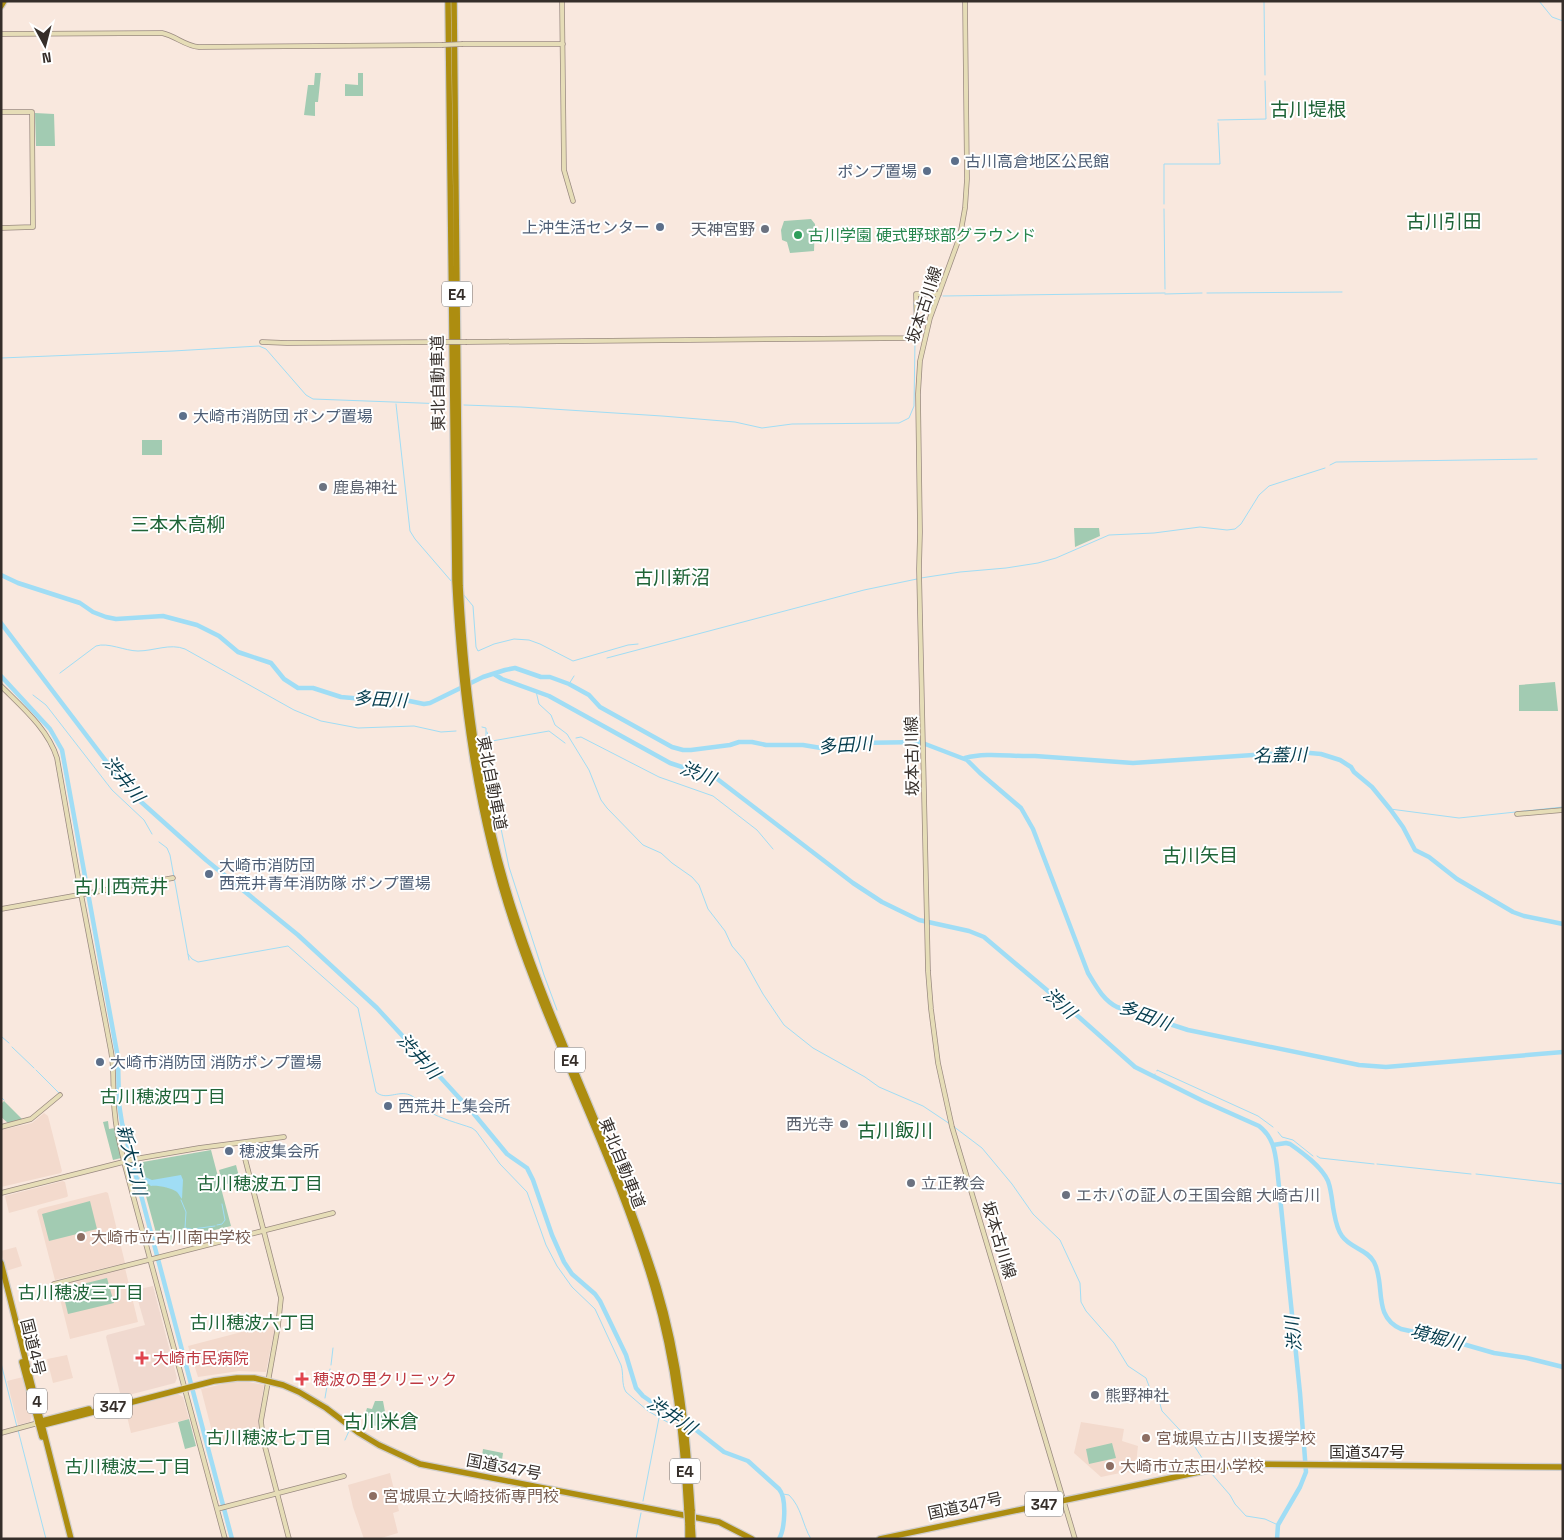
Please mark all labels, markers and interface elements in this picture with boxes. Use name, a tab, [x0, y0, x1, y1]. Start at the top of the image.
north arrow	[20, 20, 70, 70]
text: N	[41, 48, 52, 67]
district label: 古川堤根	[1270, 97, 1346, 122]
place label: 古川高倉地区公民館	[965, 151, 1109, 172]
marker: 古川高倉地区公民館	[949, 155, 961, 167]
place label: ポンプ置場	[837, 161, 917, 182]
marker: ポンプ置場	[921, 165, 933, 177]
district label: 古川引田	[1406, 209, 1482, 234]
place label: 上沖生活センター	[522, 217, 650, 238]
place label: 天神宮野	[691, 219, 755, 240]
marker: 上沖生活センター	[654, 221, 666, 233]
marker: 天神宮野	[759, 223, 771, 235]
place label: 古川学園 硬式野球部グラウンド	[808, 225, 1036, 246]
marker: 古川学園 硬式野球部グラウンド	[792, 229, 804, 241]
street label: 坂本古川線	[902, 264, 946, 346]
road number: E4	[442, 282, 472, 306]
street label: 東北自動車道	[427, 335, 449, 431]
place label: 大崎市消防団 ポンプ置場	[193, 406, 373, 427]
marker: 大崎市消防団 ポンプ置場	[177, 410, 189, 422]
place label: 鹿島神社	[333, 477, 397, 498]
marker: 鹿島神社	[317, 481, 329, 493]
district label: 三本木高柳	[130, 512, 226, 537]
district label: 古川新沼	[634, 565, 710, 590]
water label: 多田川	[352, 686, 410, 712]
street label: 坂本古川線	[901, 716, 923, 796]
water label: 多田川	[817, 732, 875, 758]
street label: 東北自動車道	[473, 734, 511, 832]
water label: 名蓋川	[1253, 743, 1309, 767]
water label: 渋井川	[98, 751, 151, 809]
water label: 渋川	[677, 756, 721, 791]
district label: 古川矢目	[1162, 843, 1238, 868]
place label: 大崎市消防団 西荒井青年消防隊 ポンプ置場	[219, 855, 431, 894]
marker: 大崎市消防団 西荒井青年消防隊 ポンプ置場	[203, 868, 215, 880]
district label: 古川西荒井	[73, 874, 169, 899]
water label: 渋川	[1039, 983, 1083, 1025]
water label: 多田川	[1116, 995, 1176, 1036]
water label: 渋井川	[392, 1028, 447, 1085]
road number: E4	[555, 1048, 585, 1072]
place label: 大崎市消防団 消防ポンプ置場	[110, 1052, 322, 1073]
marker: 大崎市消防団 消防ポンプ置場	[94, 1056, 106, 1068]
district label: 古川穂波四丁目	[100, 1085, 226, 1108]
place label: 西荒井上集会所	[398, 1096, 510, 1117]
marker: 西荒井上集会所	[382, 1100, 394, 1112]
place label: 西光寺	[786, 1114, 834, 1135]
street label: 東北自動車道	[594, 1115, 650, 1211]
marker: 西光寺	[838, 1118, 850, 1130]
district label: 古川飯川	[857, 1118, 933, 1143]
water label: 新大江川	[112, 1122, 152, 1200]
place label: 穂波集会所	[239, 1141, 319, 1162]
marker: 穂波集会所	[223, 1145, 235, 1157]
district label: 古川穂波五丁目	[197, 1172, 323, 1195]
place label: 立正教会	[921, 1173, 985, 1194]
marker: 立正教会	[905, 1177, 917, 1189]
place label: エホバの証人の王国会館 大崎古川	[1076, 1185, 1320, 1206]
marker: エホバの証人の王国会館 大崎古川	[1060, 1189, 1072, 1201]
street label: 坂本古川線	[977, 1199, 1021, 1281]
place label: 大崎市立古川南中学校	[91, 1227, 251, 1248]
marker: 大崎市立古川南中学校	[75, 1231, 87, 1243]
district label: 古川穂波三丁目	[18, 1281, 144, 1304]
district label: 古川穂波六丁目	[190, 1311, 316, 1334]
water label: 渋川	[1280, 1313, 1306, 1353]
street label: 国道4号	[16, 1316, 50, 1378]
water label: 境堀川	[1408, 1319, 1468, 1356]
place label: 大崎市民病院	[153, 1348, 249, 1369]
marker: 大崎市民病院	[135, 1351, 149, 1365]
place label: 穂波の里クリニック	[313, 1369, 457, 1390]
marker: 穂波の里クリニック	[295, 1372, 309, 1386]
place label: 熊野神社	[1105, 1385, 1169, 1406]
road number: 4	[27, 1388, 47, 1414]
marker: 熊野神社	[1089, 1389, 1101, 1401]
water label: 渋井川	[643, 1391, 703, 1440]
road number: 347	[94, 1394, 132, 1418]
district label: 古川米倉	[343, 1409, 419, 1434]
district label: 古川穂波七丁目	[206, 1426, 332, 1449]
place label: 宮城県立古川支援学校	[1156, 1428, 1316, 1449]
marker: 宮城県立古川支援学校	[1140, 1432, 1152, 1444]
street label: 国道347号	[1329, 1442, 1405, 1463]
street label: 国道347号	[465, 1449, 543, 1485]
district label: 古川穂波二丁目	[65, 1455, 191, 1478]
place label: 大崎市立志田小学校	[1120, 1456, 1264, 1477]
road number: E4	[670, 1458, 700, 1484]
marker: 大崎市立志田小学校	[1104, 1460, 1116, 1472]
place label: 宮城県立大崎技術専門校	[383, 1486, 559, 1507]
street label: 国道347号	[926, 1488, 1004, 1524]
marker: 宮城県立大崎技術専門校	[367, 1490, 379, 1502]
road number: 347	[1025, 1492, 1063, 1516]

